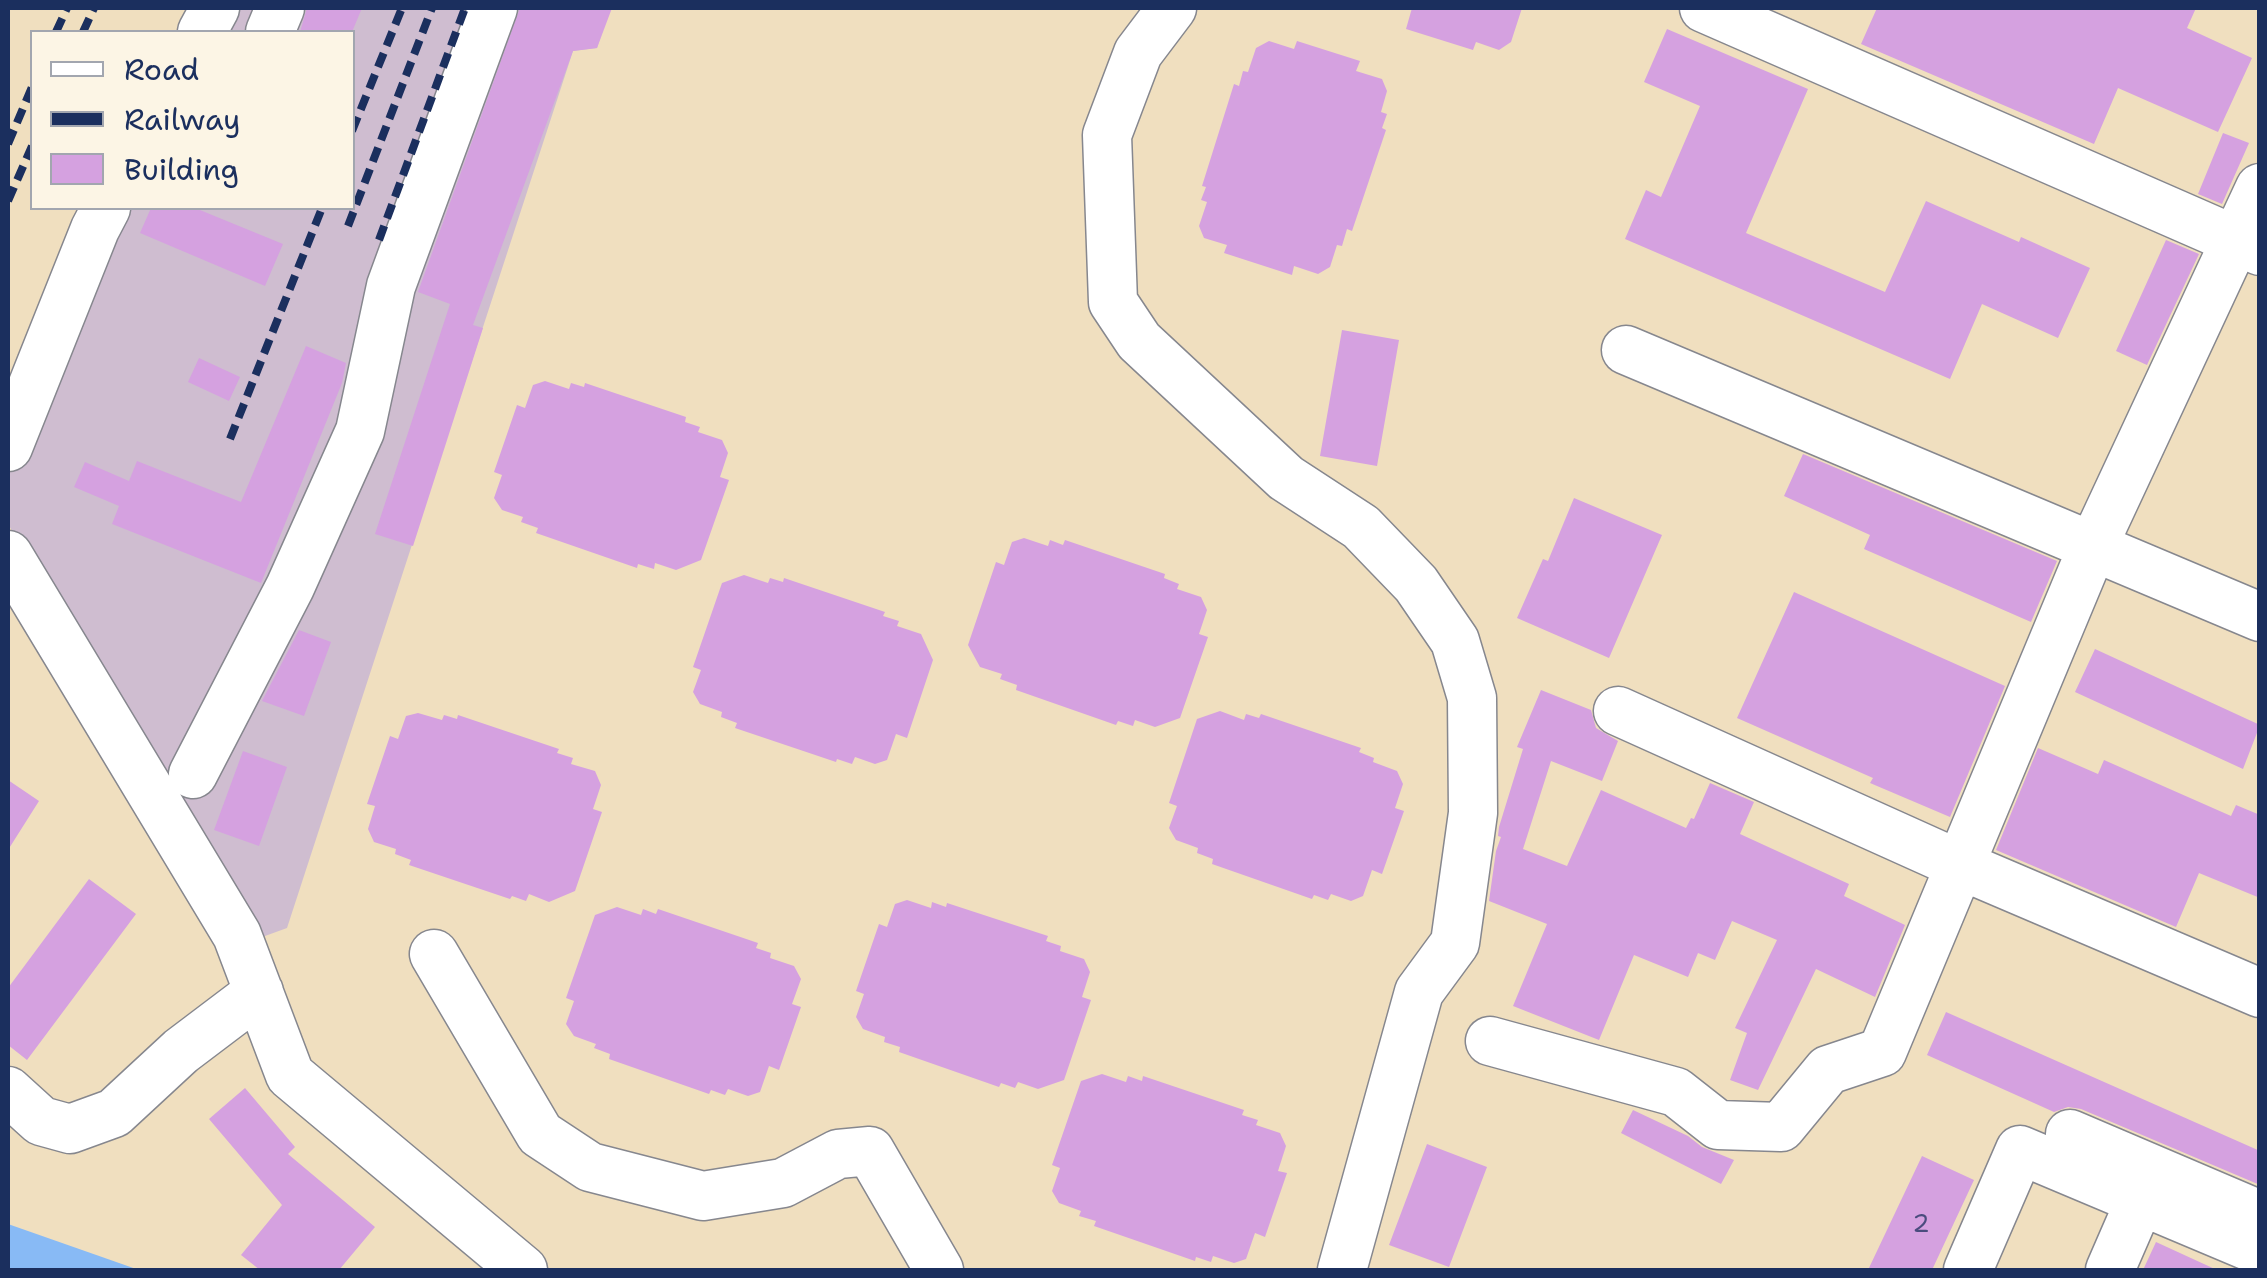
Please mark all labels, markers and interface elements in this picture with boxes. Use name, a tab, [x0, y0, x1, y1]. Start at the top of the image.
legend	[30, 30, 355, 210]
text: Road	[124, 49, 199, 90]
text: Railway	[124, 99, 240, 140]
text: Building	[124, 149, 239, 190]
house number: 2	[1912, 1210, 1930, 1240]

